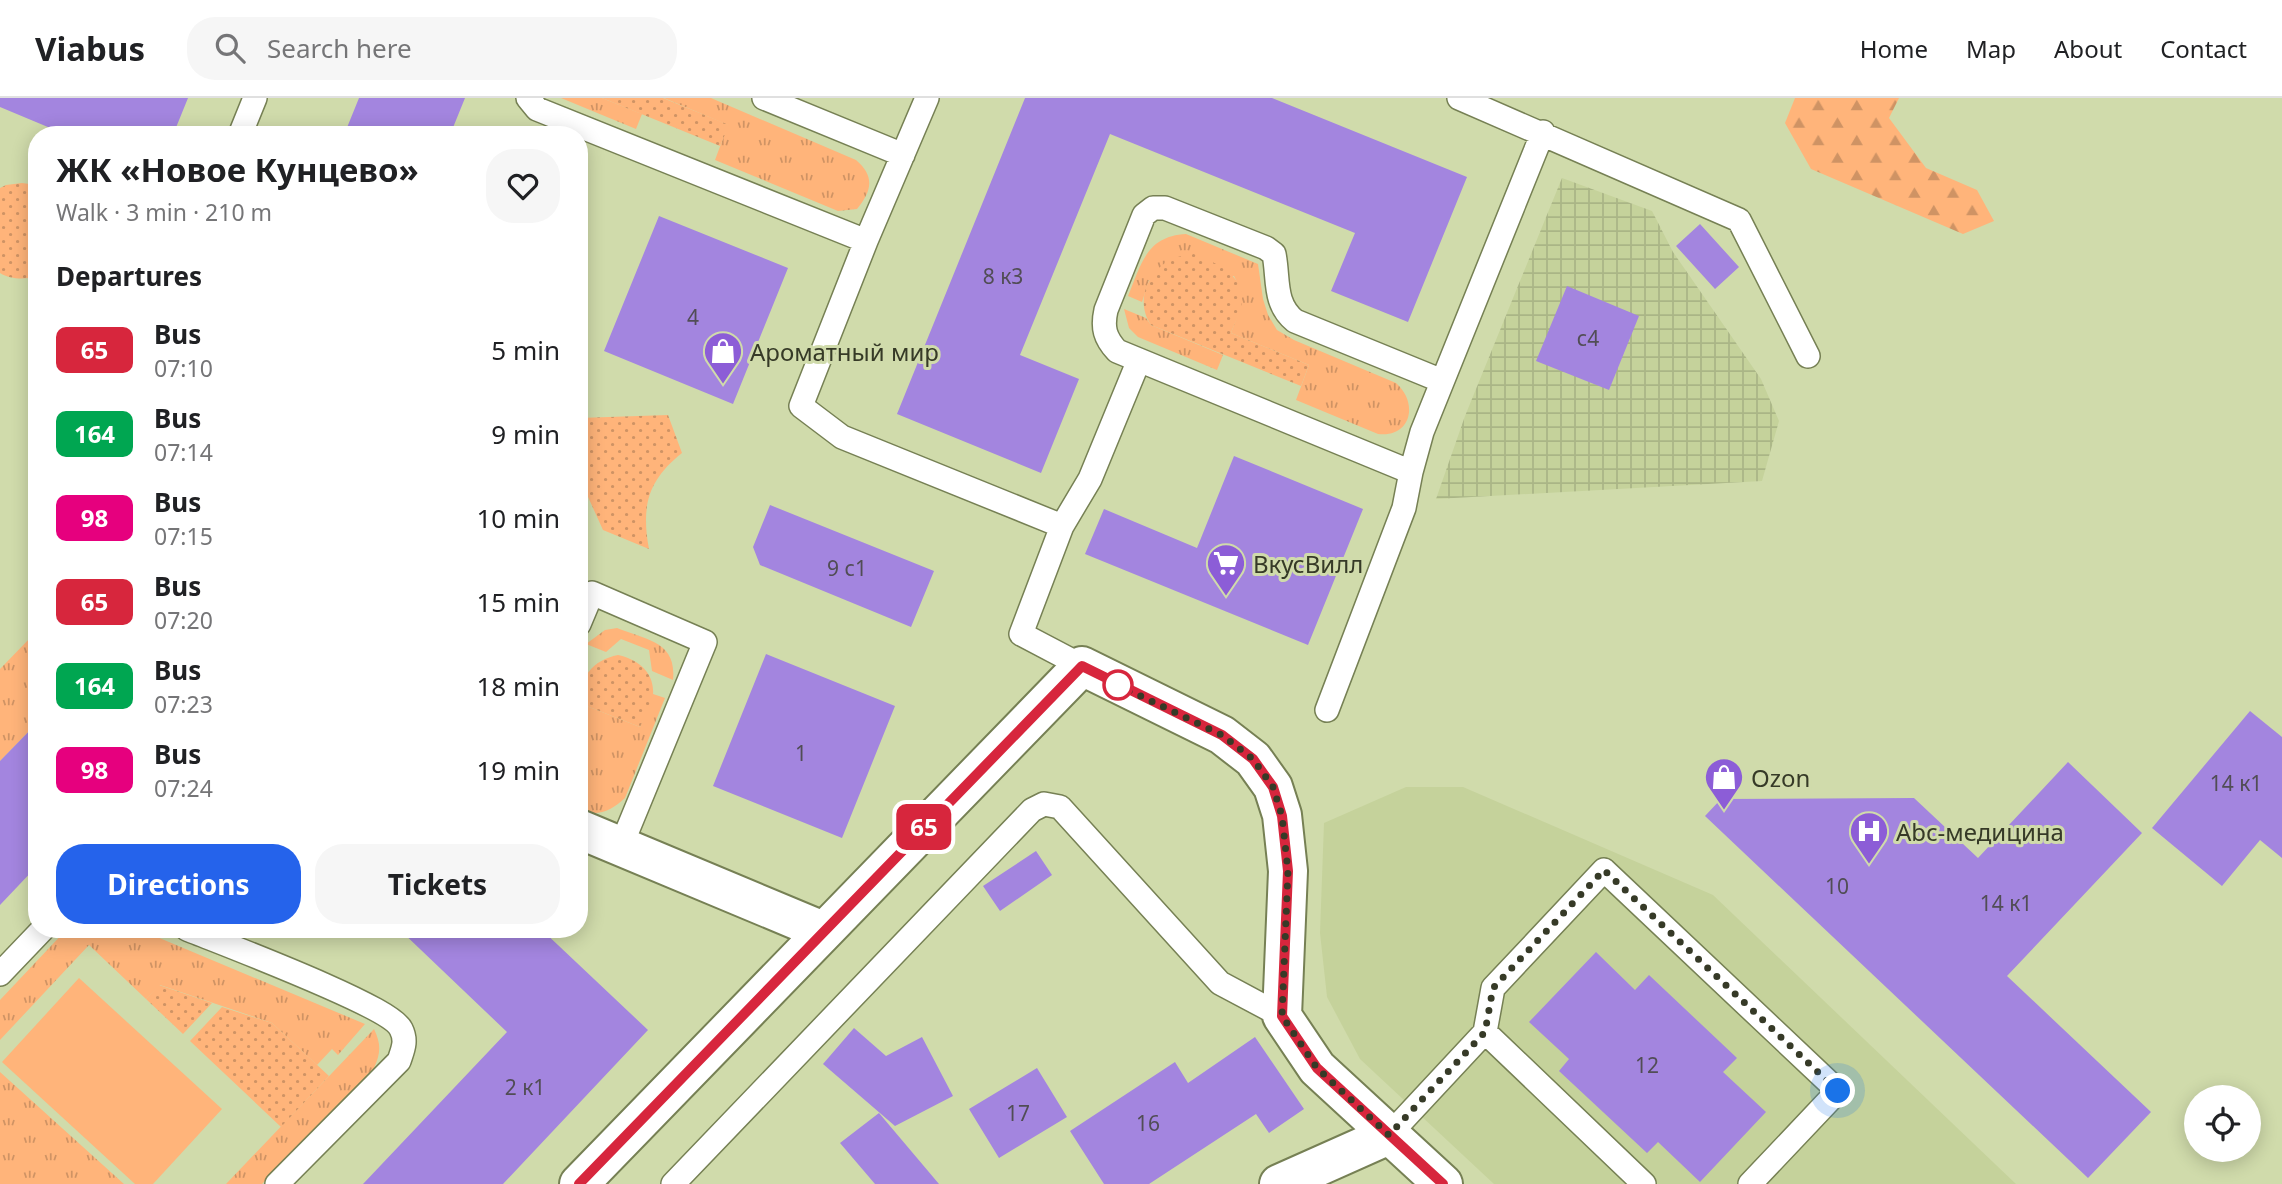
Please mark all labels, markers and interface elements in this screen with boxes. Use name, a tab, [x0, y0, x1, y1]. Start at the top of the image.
search box	[187, 17, 677, 80]
text: Viabus	[35, 26, 145, 71]
icon: search	[211, 29, 249, 67]
text: Search here	[267, 30, 412, 66]
text: Home	[1860, 32, 1928, 65]
text: Map	[1966, 32, 2016, 65]
text: About	[2054, 32, 2122, 65]
text: Contact	[2160, 32, 2247, 65]
text: ЖК «Новое Кунцево»	[56, 147, 419, 192]
button: heart	[486, 149, 560, 223]
text: Walk · 3 min · 210 m	[56, 196, 272, 228]
text: Departures	[56, 258, 202, 294]
house number: 8 к3	[983, 262, 1023, 290]
house number: 4	[687, 303, 699, 331]
text: Bus	[154, 316, 201, 352]
house number: с4	[1577, 324, 1599, 352]
shop icon: Ароматный мир	[702, 330, 744, 385]
text: 5 min	[491, 332, 560, 368]
text: 65	[81, 333, 108, 366]
place label: Ароматный мир	[750, 335, 939, 368]
text: 07:10	[154, 352, 213, 384]
text: Bus	[154, 400, 201, 436]
text: 9 min	[491, 416, 560, 452]
text: 164	[74, 417, 115, 450]
text: 07:14	[154, 436, 213, 468]
text: Bus	[154, 484, 201, 520]
text: 10 min	[476, 500, 560, 536]
text: 98	[81, 501, 108, 534]
text: 07:15	[154, 520, 213, 552]
supermarket icon: ВкусВилл	[1205, 542, 1247, 597]
place label: ВкусВилл	[1253, 547, 1363, 580]
house number: 9 с1	[827, 554, 867, 582]
text: Bus	[154, 568, 201, 604]
text: 15 min	[476, 584, 560, 620]
text: 65	[81, 585, 108, 618]
text: 07:20	[154, 604, 213, 636]
text: Bus	[154, 652, 201, 688]
text: 18 min	[476, 668, 560, 704]
text: 164	[74, 669, 115, 702]
unlabelled marker	[1103, 670, 1133, 700]
text: 07:23	[154, 688, 213, 720]
text: Bus	[154, 736, 201, 772]
house number: 1	[795, 739, 807, 767]
text: 19 min	[476, 752, 560, 788]
text: 98	[81, 753, 108, 786]
shop icon: Ozon	[1703, 756, 1745, 811]
place label: Ozon	[1751, 761, 1810, 794]
house number: 14 к1	[2210, 769, 2262, 797]
text: 07:24	[154, 772, 213, 804]
line badge: 65	[892, 804, 956, 850]
text: 65	[910, 810, 938, 843]
hospital icon: Abc-медицина	[1848, 810, 1890, 865]
place label: Abc-медицина	[1896, 815, 2064, 848]
button: Directions	[56, 844, 301, 924]
button: Tickets	[315, 844, 560, 924]
house number: 10	[1825, 872, 1849, 900]
house number: 14 к1	[1980, 889, 2032, 917]
house number: 12	[1635, 1051, 1659, 1079]
house number: 2 к1	[505, 1073, 545, 1101]
your location	[1820, 1073, 1855, 1108]
map controls	[2184, 1085, 2261, 1162]
button: locate	[2184, 1085, 2261, 1162]
house number: 17	[1006, 1099, 1030, 1127]
house number: 16	[1136, 1109, 1160, 1137]

